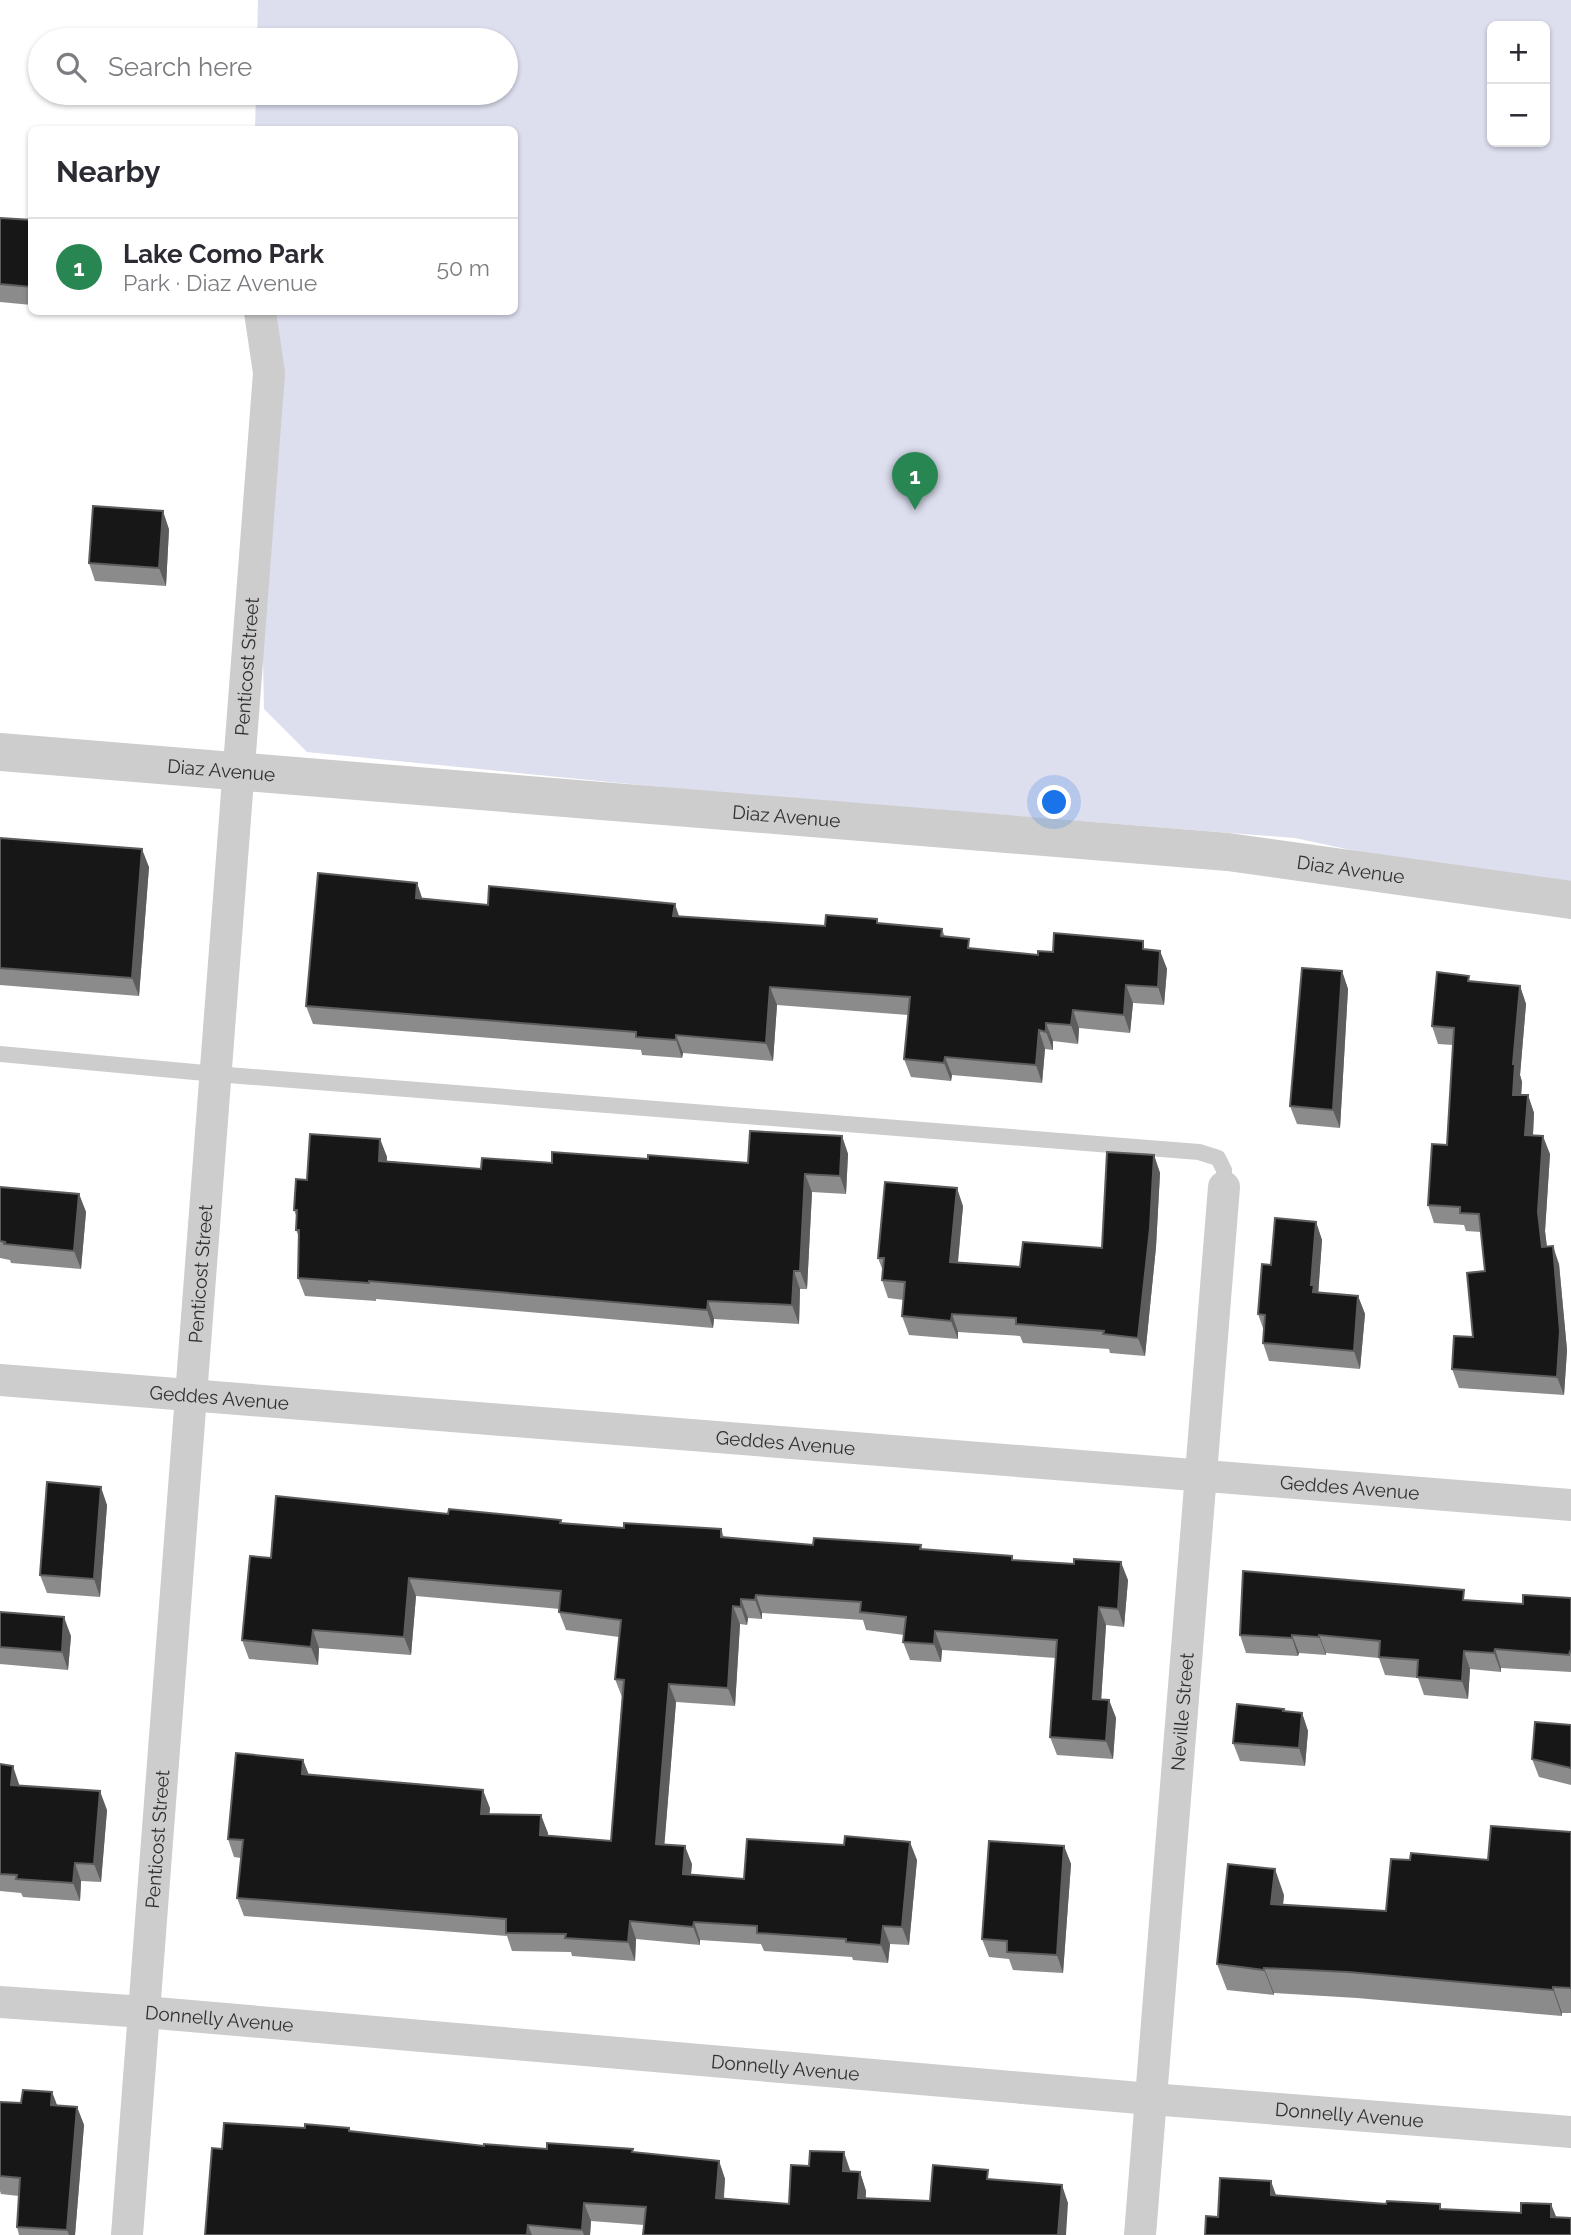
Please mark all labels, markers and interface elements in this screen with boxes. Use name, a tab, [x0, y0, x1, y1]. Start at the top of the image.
map controls	[1487, 21, 1550, 147]
button: +	[1487, 21, 1550, 84]
search box	[28, 28, 518, 105]
icon: search	[52, 48, 90, 86]
text: Search here	[108, 52, 252, 82]
button: −	[1487, 84, 1550, 147]
text: Nearby	[56, 154, 160, 189]
text: Lake Como Park	[123, 239, 324, 269]
text: 1	[73, 254, 85, 281]
text: 50 m	[436, 254, 490, 281]
text: Park · Diaz Avenue	[123, 269, 317, 296]
pin: 1	[892, 452, 938, 510]
street label: Penticost Street	[230, 596, 263, 737]
street label: Diaz Avenue	[166, 755, 276, 785]
your location	[1037, 785, 1071, 819]
street label: Diaz Avenue	[731, 801, 841, 831]
street label: Diaz Avenue	[1296, 851, 1406, 888]
street label: Penticost Street	[184, 1203, 217, 1344]
street label: Geddes Avenue	[149, 1381, 290, 1414]
street label: Geddes Avenue	[715, 1426, 856, 1459]
street label: Geddes Avenue	[1279, 1471, 1420, 1504]
street label: Neville Street	[1166, 1651, 1198, 1772]
street label: Penticost Street	[141, 1768, 173, 1909]
street label: Donnelly Avenue	[144, 2001, 295, 2036]
street label: Donnelly Avenue	[710, 2050, 860, 2085]
street label: Donnelly Avenue	[1274, 2098, 1424, 2131]

